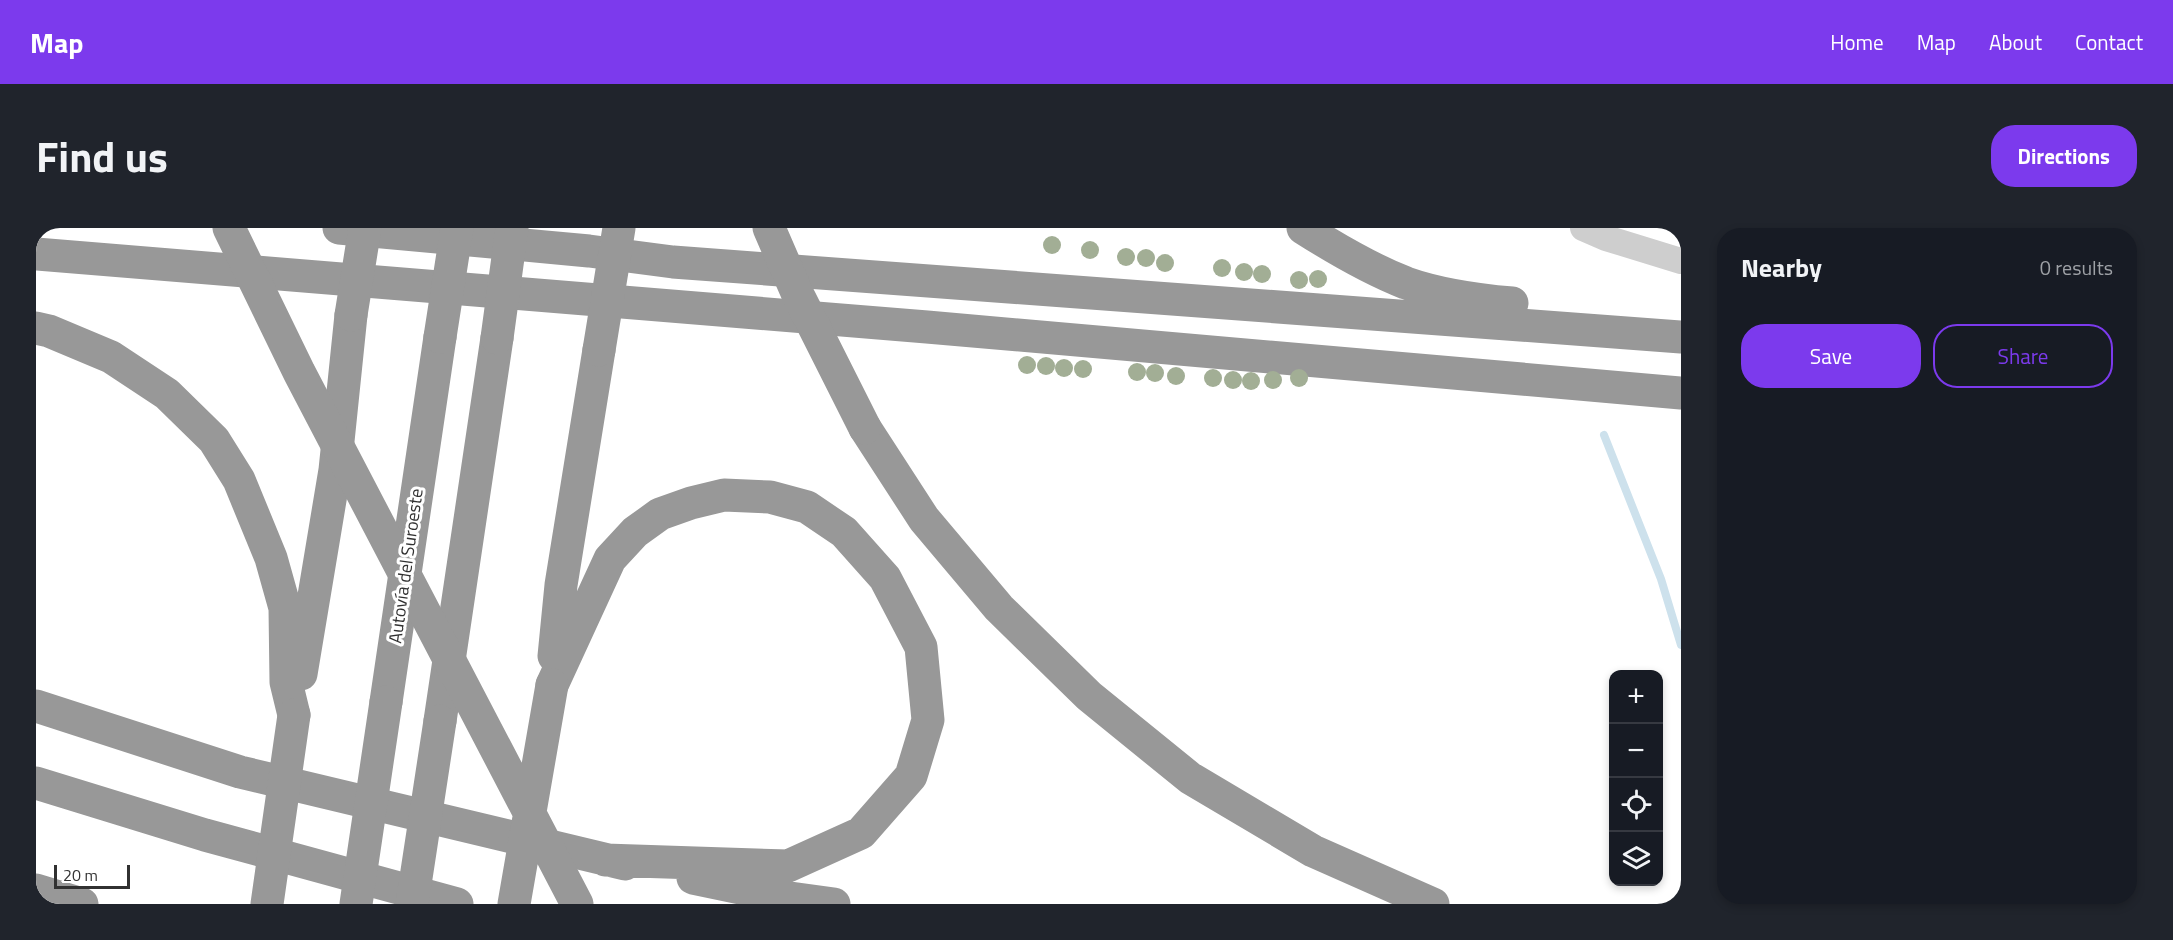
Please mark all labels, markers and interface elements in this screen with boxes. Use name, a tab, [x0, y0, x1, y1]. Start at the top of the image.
text: Map	[30, 21, 84, 64]
text: Home	[1830, 26, 1884, 58]
text: Map	[1917, 26, 1956, 58]
text: About	[1989, 26, 2042, 58]
text: Contact	[2075, 26, 2143, 58]
text: Find us	[36, 124, 168, 188]
button: Directions	[1991, 125, 2137, 187]
text: Nearby	[1741, 248, 1822, 287]
text: 0 results	[2040, 252, 2113, 283]
button: Save	[1741, 324, 1921, 388]
button: Share	[1933, 324, 2113, 388]
street label: Autovía del Suroeste	[381, 487, 430, 645]
map controls	[1609, 670, 1663, 886]
button: +	[1609, 670, 1663, 724]
button: −	[1609, 724, 1663, 778]
button: locate	[1609, 778, 1663, 832]
button: layers	[1609, 832, 1663, 886]
scale bar	[54, 862, 130, 890]
text: 20 m	[63, 863, 98, 887]

